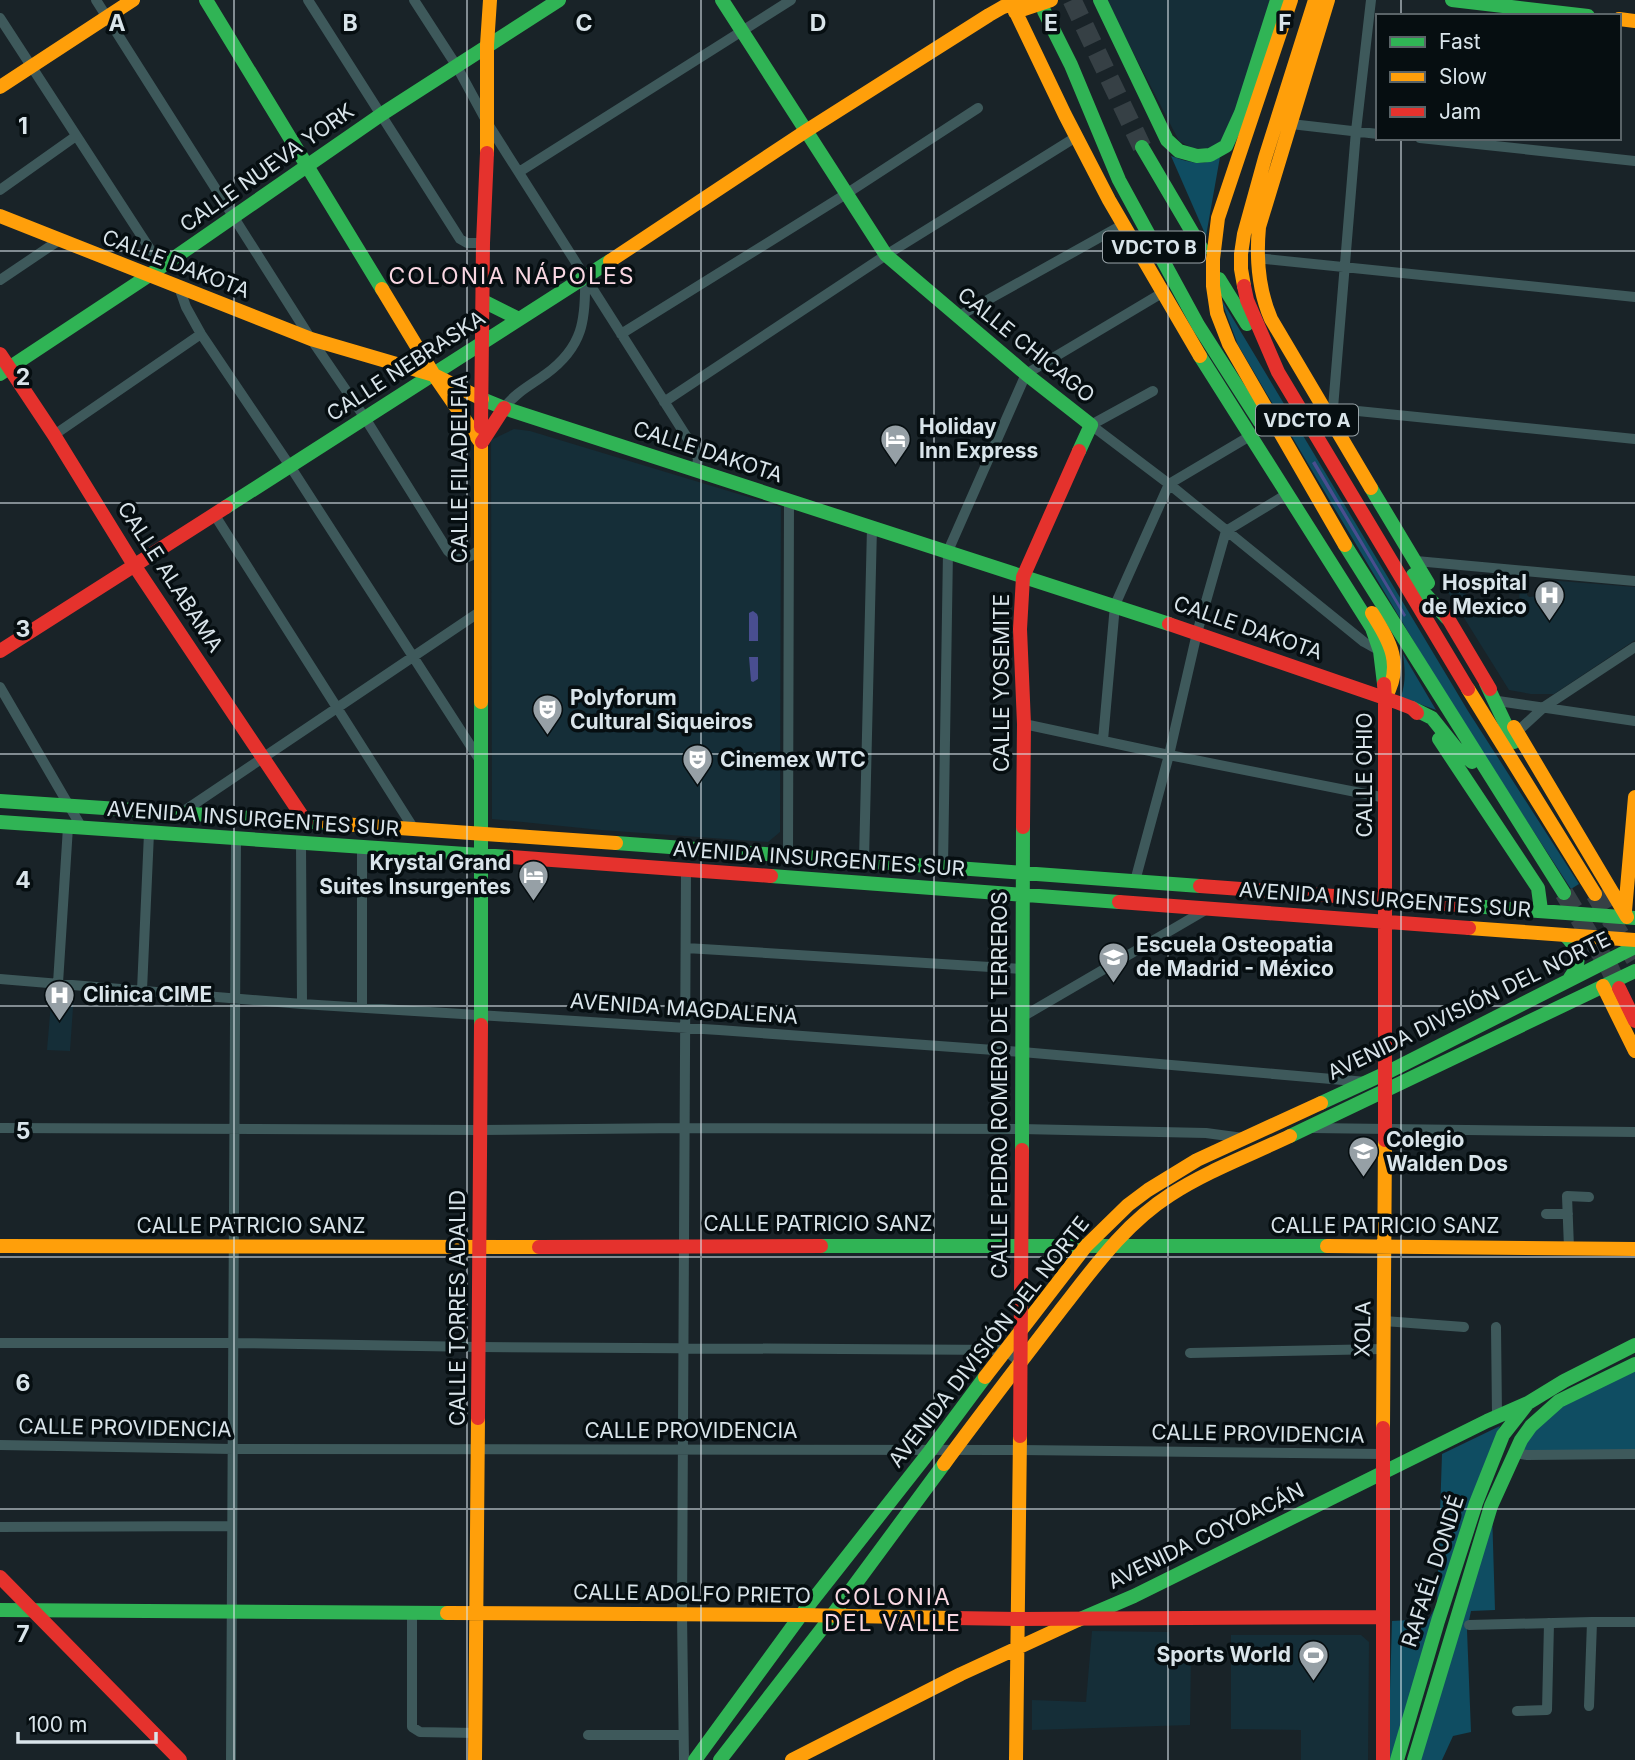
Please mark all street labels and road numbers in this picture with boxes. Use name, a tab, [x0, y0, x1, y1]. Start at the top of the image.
street label: CALLE NUEVA YORK	[175, 98, 358, 237]
street label: CALLE DAKOTA	[99, 224, 253, 303]
road number: VDCTO B	[1103, 232, 1205, 262]
street label: CALLE CHICAGO	[953, 282, 1100, 407]
street label: CALLE NEBRASKA	[322, 305, 490, 426]
street label: CALLE FILADELFIA	[447, 375, 472, 563]
road number: VDCTO A	[1256, 404, 1358, 436]
street label: CALLE DAKOTA	[630, 416, 786, 487]
street label: CALLE ALABAMA	[112, 497, 228, 657]
street label: CALLE DAKOTA	[1170, 590, 1326, 665]
street label: CALLE YOSEMITE	[989, 594, 1014, 772]
street label: CALLE OHIO	[1352, 712, 1377, 838]
street label: AVENIDA INSURGENTES SUR	[106, 796, 400, 841]
street label: AVENIDA INSURGENTES SUR	[672, 836, 966, 881]
street label: AVENIDA INSURGENTES SUR	[1238, 877, 1532, 922]
street label: CALLE PEDRO ROMERO DE TERREROS	[987, 891, 1012, 1279]
street label: AVENIDA DIVISIÓN DEL NORTE	[1323, 925, 1614, 1085]
street label: AVENIDA MAGDALENA	[569, 988, 799, 1029]
street label: CALLE TORRES ADALID	[445, 1190, 470, 1426]
street label: CALLE PATRICIO SANZ	[704, 1211, 932, 1236]
street label: AVENIDA DIVISIÓN DEL NORTE	[882, 1211, 1094, 1472]
street label: CALLE PATRICIO SANZ	[137, 1213, 365, 1238]
street label: CALLE PATRICIO SANZ	[1271, 1213, 1499, 1238]
street label: XOLA	[1350, 1301, 1375, 1357]
street label: CALLE PROVIDENCIA	[18, 1413, 232, 1442]
street label: CALLE PROVIDENCIA	[584, 1418, 798, 1443]
street label: CALLE PROVIDENCIA	[1151, 1419, 1365, 1448]
street label: AVENIDA COYOACÁN	[1103, 1476, 1308, 1594]
street label: RAFAÉL DONDÉ	[1395, 1491, 1469, 1650]
street label: CALLE ADOLFO PRIETO	[573, 1579, 811, 1608]

